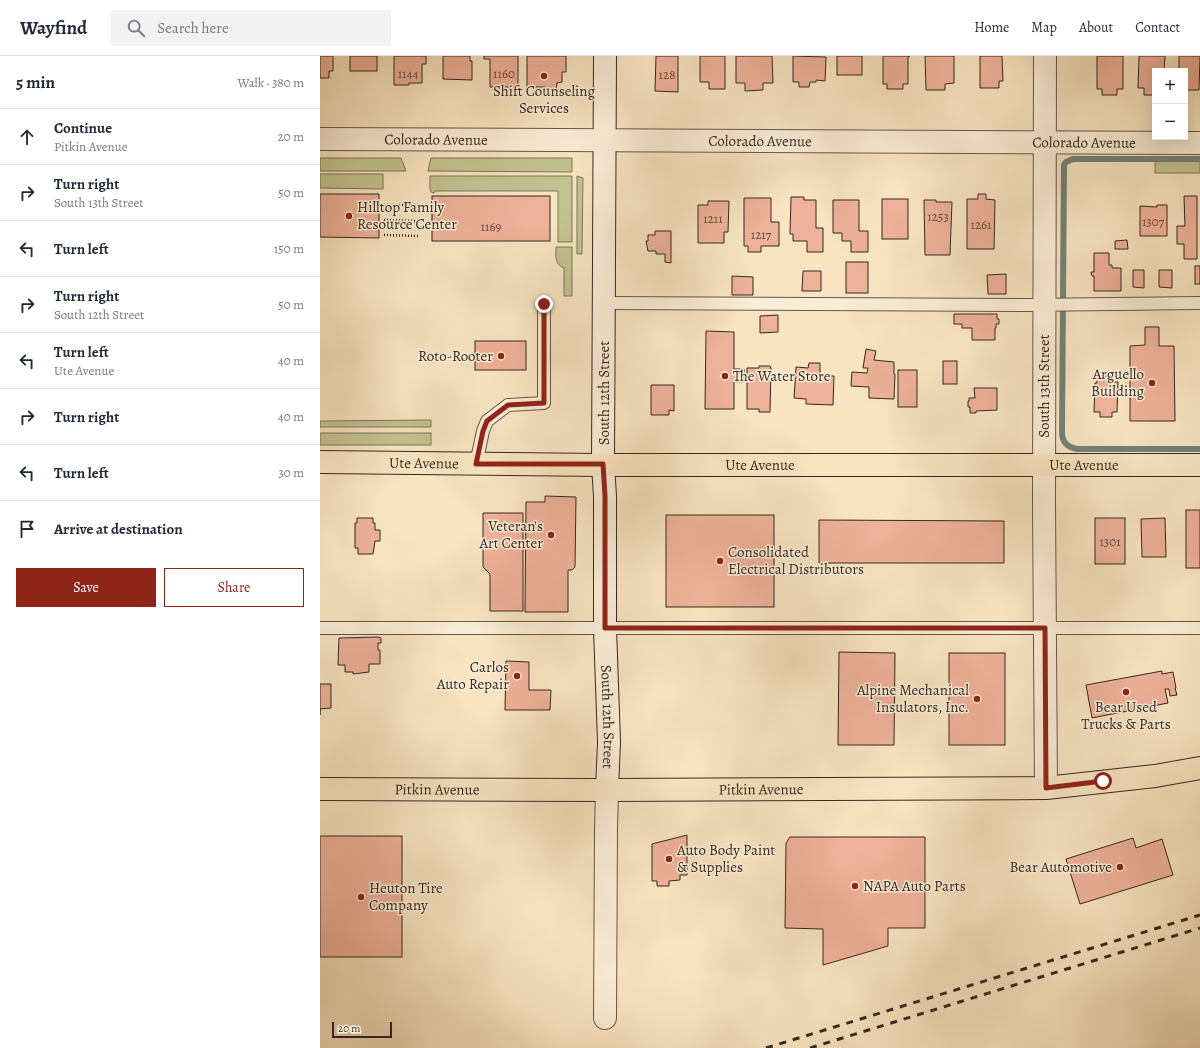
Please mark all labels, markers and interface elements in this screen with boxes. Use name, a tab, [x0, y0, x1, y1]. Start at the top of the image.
search box	[111, 10, 391, 46]
text: Wayfind	[20, 15, 87, 41]
icon: search	[125, 17, 147, 39]
text: Search here	[157, 18, 229, 38]
text: Home	[974, 18, 1009, 37]
text: Map	[1031, 18, 1057, 37]
text: About	[1079, 18, 1113, 37]
text: Contact	[1135, 18, 1180, 37]
house number: 1144	[398, 65, 418, 82]
house number: 1160	[493, 65, 515, 82]
house number: 128	[659, 66, 675, 83]
map controls	[1152, 68, 1188, 140]
button: +	[1152, 68, 1188, 104]
text: 5 min	[16, 71, 55, 94]
marker: Shift Counseling Services	[539, 71, 549, 81]
text: Walk · 380 m	[237, 74, 304, 91]
place label: Shift Counseling Services	[493, 81, 596, 118]
button: −	[1152, 104, 1188, 140]
text: Continue	[54, 118, 112, 138]
icon: ahead	[16, 126, 38, 148]
text: 20 m	[278, 128, 304, 145]
street label: Colorado Avenue	[384, 129, 488, 150]
street label: Colorado Avenue	[708, 131, 812, 151]
street label: Colorado Avenue	[1032, 132, 1136, 153]
text: Pitkin Avenue	[54, 138, 128, 155]
text: Turn right	[54, 174, 119, 194]
icon: right	[16, 182, 38, 204]
text: 50 m	[278, 184, 304, 201]
text: South 13th Street	[54, 194, 144, 211]
place label: Hilltop Family Resource Center	[357, 197, 457, 234]
house number: 1253	[927, 208, 949, 225]
house number: 1211	[703, 210, 723, 227]
marker: Hilltop Family Resource Center	[344, 211, 354, 221]
house number: 1307	[1142, 213, 1165, 230]
house number: 1261	[970, 216, 992, 233]
house number: 1169	[481, 218, 501, 235]
house number: 1217	[751, 226, 772, 243]
icon: left	[16, 238, 38, 260]
text: Turn left	[54, 239, 109, 259]
text: 150 m	[274, 240, 304, 257]
text: Turn right	[54, 286, 119, 306]
icon: right	[16, 294, 38, 316]
route end	[535, 295, 553, 313]
text: 50 m	[278, 296, 304, 313]
text: South 12th Street	[54, 306, 144, 323]
street label: South 13th Street	[1034, 334, 1054, 438]
street label: South 12th Street	[594, 341, 614, 445]
text: Turn left	[54, 342, 109, 362]
place label: Roto-Rooter	[418, 346, 493, 366]
icon: left	[16, 350, 38, 372]
marker: Roto-Rooter	[496, 351, 506, 361]
text: 40 m	[278, 352, 304, 369]
text: Ute Avenue	[54, 362, 114, 379]
place label: Arguello Building	[1091, 364, 1144, 401]
place label: The Water Store	[733, 366, 831, 386]
marker: The Water Store	[720, 371, 730, 381]
marker: Arguello Building	[1147, 378, 1157, 388]
icon: right	[16, 406, 38, 428]
text: Turn right	[54, 407, 119, 427]
text: 40 m	[278, 408, 304, 425]
street label: Ute Avenue	[389, 453, 459, 473]
street label: Ute Avenue	[725, 455, 795, 475]
street label: Ute Avenue	[1049, 455, 1119, 475]
icon: left	[16, 462, 38, 484]
text: Turn left	[54, 463, 109, 483]
text: 30 m	[278, 464, 304, 481]
place label: Veteran's Art Center	[478, 516, 543, 553]
icon: arrive	[16, 518, 38, 540]
text: Arrive at destination	[54, 519, 183, 539]
marker: Veteran's Art Center	[546, 530, 556, 540]
house number: 1301	[1099, 533, 1121, 550]
place label: Consolidated Electrical Distributors	[728, 542, 864, 579]
marker: Consolidated Electrical Distributors	[715, 556, 725, 566]
button: Save	[16, 568, 156, 607]
button: Share	[164, 568, 304, 607]
place label: Carlos Auto Repair	[436, 657, 509, 694]
street label: South 12th Street	[596, 664, 619, 769]
marker: Carlos Auto Repair	[512, 671, 522, 681]
place label: Alpine Mechanical Insulators, Inc.	[856, 680, 969, 717]
marker: Bear Used Trucks & Parts	[1121, 687, 1131, 697]
marker: Alpine Mechanical Insulators, Inc.	[972, 694, 982, 704]
place label: Bear Used Trucks & Parts	[1081, 697, 1171, 734]
route start	[1094, 772, 1112, 790]
street label: Pitkin Avenue	[394, 779, 480, 800]
street label: Pitkin Avenue	[718, 779, 804, 799]
place label: Auto Body Paint & Supplies	[676, 840, 775, 877]
marker: Auto Body Paint & Supplies	[664, 854, 674, 864]
place label: Bear Automotive	[1009, 857, 1112, 877]
marker: Bear Automotive	[1115, 862, 1125, 872]
place label: NAPA Auto Parts	[863, 876, 966, 896]
place label: Heuton Tire Company	[369, 878, 443, 915]
marker: NAPA Auto Parts	[850, 881, 860, 891]
marker: Heuton Tire Company	[356, 892, 366, 902]
scale bar	[332, 1020, 392, 1039]
text: 20 m	[338, 1021, 360, 1036]

